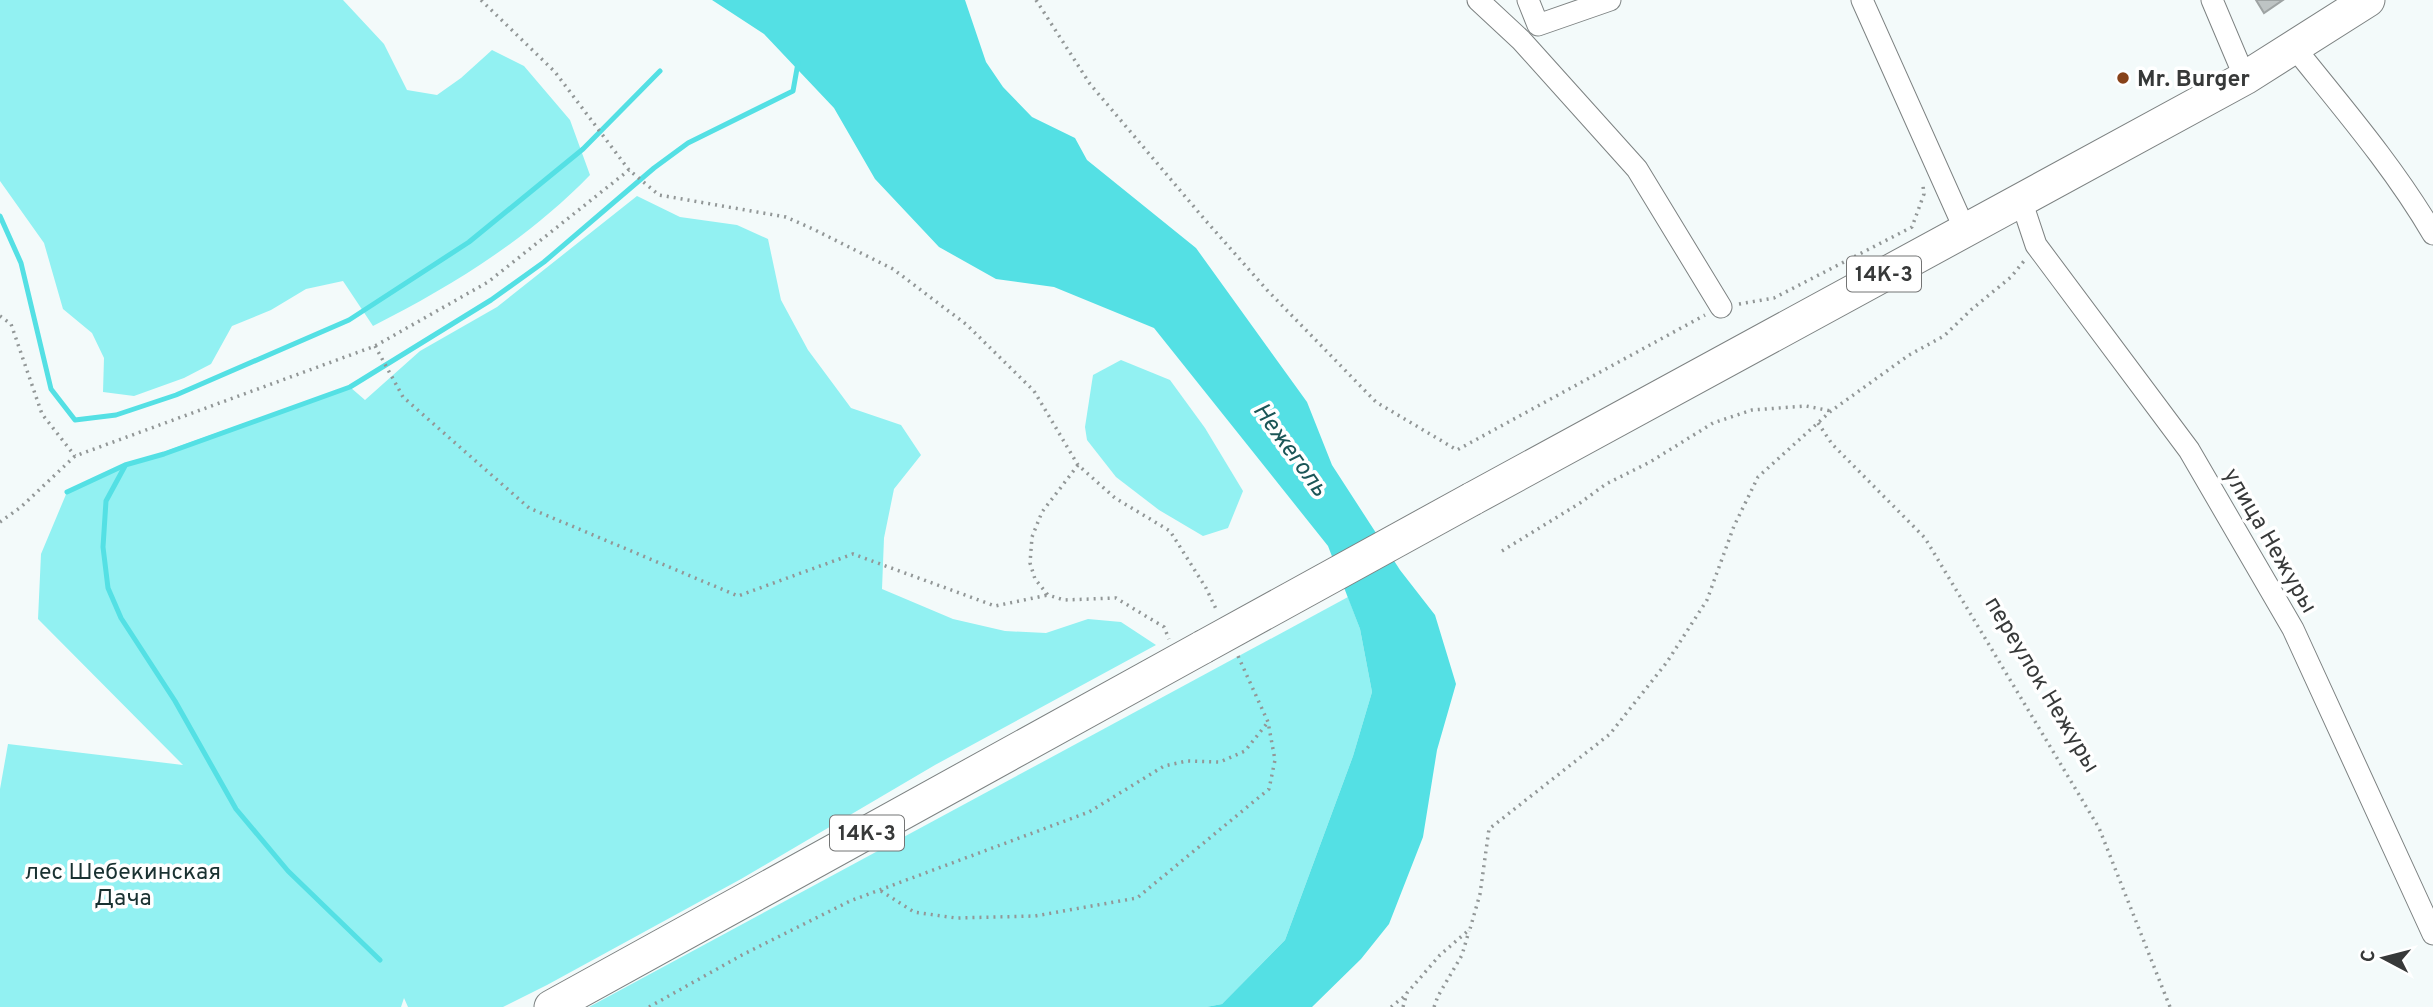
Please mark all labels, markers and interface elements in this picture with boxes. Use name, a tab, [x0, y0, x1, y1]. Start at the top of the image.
place label: Mr. Burger	[2137, 66, 2250, 95]
marker: Mr. Burger	[2115, 70, 2131, 86]
road number: 14К-3	[1847, 256, 1921, 292]
water label: Нежеголь	[1245, 397, 1334, 503]
street label: улица Нежуры	[2216, 463, 2322, 619]
street label: переулок Нежуры	[1977, 592, 2105, 779]
road number: 14К-3	[830, 816, 904, 850]
park label: лес Шебекинская Дача	[25, 859, 221, 914]
north arrow	[2349, 923, 2419, 993]
text: С	[2356, 949, 2382, 964]

